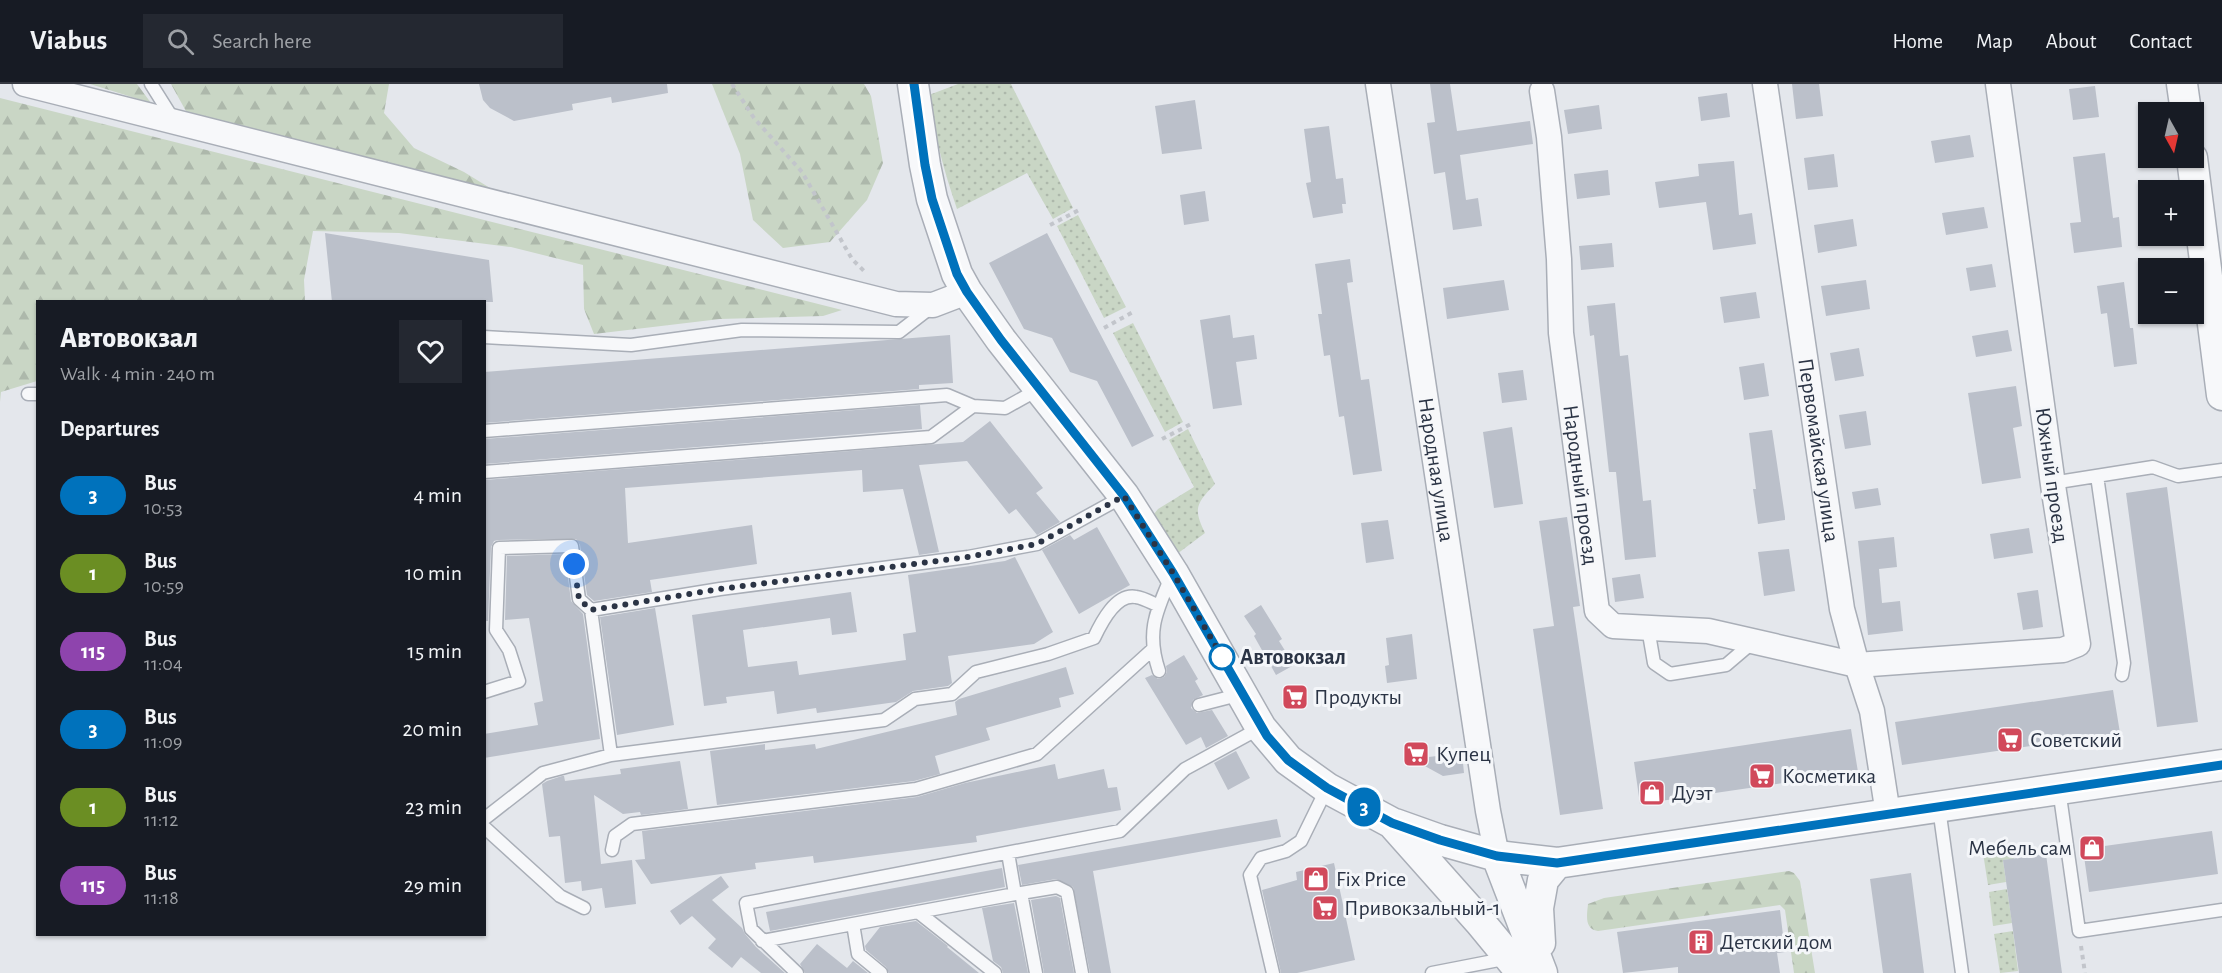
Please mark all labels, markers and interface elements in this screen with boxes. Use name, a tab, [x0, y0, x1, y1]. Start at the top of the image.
search box	[143, 14, 563, 68]
icon: search	[164, 25, 197, 58]
text: Viabus	[30, 27, 107, 55]
text: Search here	[212, 30, 312, 52]
text: Home	[1892, 31, 1943, 52]
text: Map	[1976, 31, 2013, 52]
text: About	[2046, 31, 2096, 52]
text: Contact	[2129, 31, 2192, 52]
north arrow	[2138, 102, 2204, 168]
map controls	[2138, 102, 2204, 324]
button: +	[2138, 180, 2204, 246]
button: −	[2138, 258, 2204, 324]
button: heart	[399, 320, 462, 383]
text: Автовокзал	[60, 325, 198, 353]
street label: Первомайская улица	[1794, 357, 1843, 543]
text: Walk · 4 min · 240 m	[60, 364, 215, 384]
street label: Народная улица	[1415, 396, 1458, 543]
street label: Народный проезд	[1559, 403, 1602, 566]
street label: Южный проезд	[2032, 406, 2072, 544]
text: Departures	[60, 418, 160, 440]
text: Bus	[144, 472, 177, 494]
text: 4 min	[414, 484, 462, 506]
text: 3	[88, 485, 98, 506]
text: 10:53	[144, 498, 183, 518]
your location	[559, 549, 589, 579]
text: Bus	[144, 550, 177, 572]
text: 10 min	[405, 562, 462, 584]
text: 1	[89, 563, 97, 584]
text: 10:59	[144, 576, 184, 596]
text: Bus	[144, 628, 177, 650]
text: 15 min	[407, 640, 462, 662]
text: 115	[81, 641, 105, 662]
marker: Автовокзал	[1209, 644, 1235, 670]
place label: Автовокзал	[1240, 646, 1346, 668]
text: 11:04	[144, 654, 183, 674]
supermarket icon: Продукты	[1280, 682, 1310, 712]
place label: Продукты	[1314, 686, 1402, 708]
text: Bus	[144, 706, 177, 728]
text: 20 min	[402, 718, 462, 740]
text: 3	[88, 719, 98, 740]
supermarket icon: Советский	[1995, 725, 2025, 755]
place label: Советский	[2030, 729, 2122, 751]
text: 11:09	[144, 732, 182, 752]
supermarket icon: Купец	[1401, 739, 1431, 769]
place label: Купец	[1436, 743, 1491, 765]
supermarket icon: Косметика	[1747, 761, 1777, 791]
place label: Косметика	[1782, 765, 1876, 787]
shop icon: Дуэт	[1637, 778, 1667, 808]
place label: Дуэт	[1672, 782, 1713, 804]
text: Bus	[144, 784, 177, 806]
line badge: 3	[1344, 788, 1384, 826]
text: 23 min	[405, 796, 462, 818]
text: 1	[89, 797, 97, 818]
text: 3	[1359, 797, 1369, 818]
text: 11:12	[144, 810, 178, 830]
shop icon: Мебель сам	[2077, 833, 2107, 863]
place label: Мебель сам	[1968, 837, 2072, 859]
text: Bus	[144, 862, 177, 884]
shop icon: Fix Price	[1301, 864, 1331, 894]
place label: Fix Price	[1336, 868, 1406, 890]
text: 29 min	[404, 874, 462, 896]
text: 115	[81, 875, 105, 896]
text: 11:18	[144, 888, 179, 908]
supermarket icon: Привокзальный-1	[1310, 893, 1340, 923]
place label: Привокзальный-1	[1344, 897, 1501, 919]
building icon: Детский дом	[1686, 927, 1716, 957]
place label: Детский дом	[1720, 931, 1833, 953]

